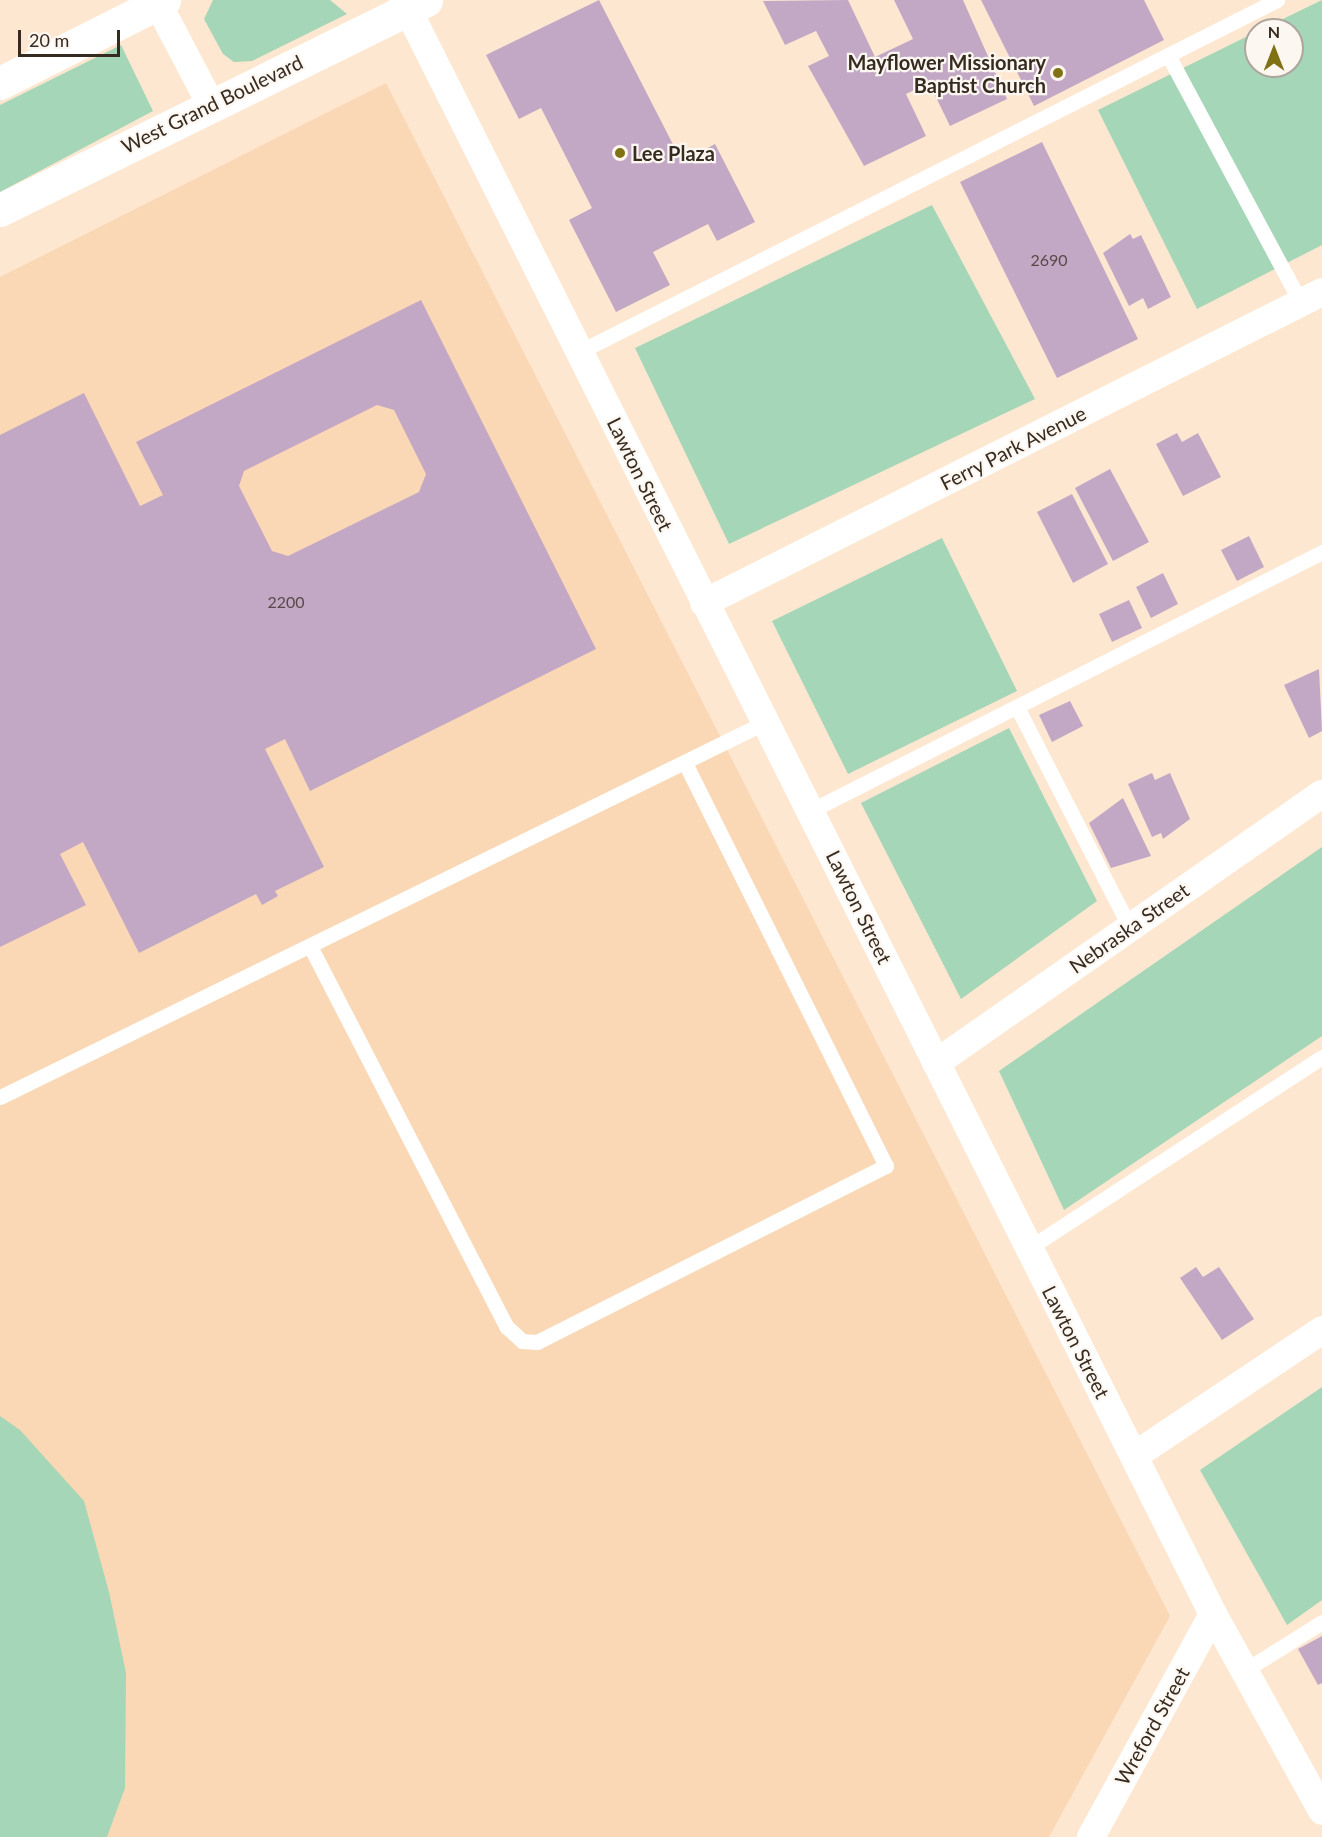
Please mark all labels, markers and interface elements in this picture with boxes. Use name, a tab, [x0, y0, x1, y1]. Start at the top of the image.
scale bar	[21, 18, 123, 56]
north arrow	[1244, 18, 1304, 78]
text: N	[1268, 22, 1280, 41]
text: 20 m	[29, 29, 69, 51]
street label: West Grand Boulevard	[118, 50, 306, 158]
place label: Mayflower Missionary Baptist Church	[847, 50, 1046, 97]
marker: Mayflower Missionary Baptist Church	[1051, 66, 1065, 80]
place label: Lee Plaza	[632, 141, 715, 165]
marker: Lee Plaza	[613, 146, 627, 160]
house number: 2690	[1030, 250, 1068, 270]
street label: Ferry Park Avenue	[936, 401, 1090, 495]
street label: Lawton Street	[602, 413, 678, 535]
house number: 2200	[267, 592, 305, 612]
street label: Lawton Street	[821, 846, 897, 968]
street label: Nebraska Street	[1065, 878, 1193, 978]
street label: Lawton Street	[1037, 1282, 1115, 1402]
street label: Wreford Street	[1110, 1663, 1194, 1789]

